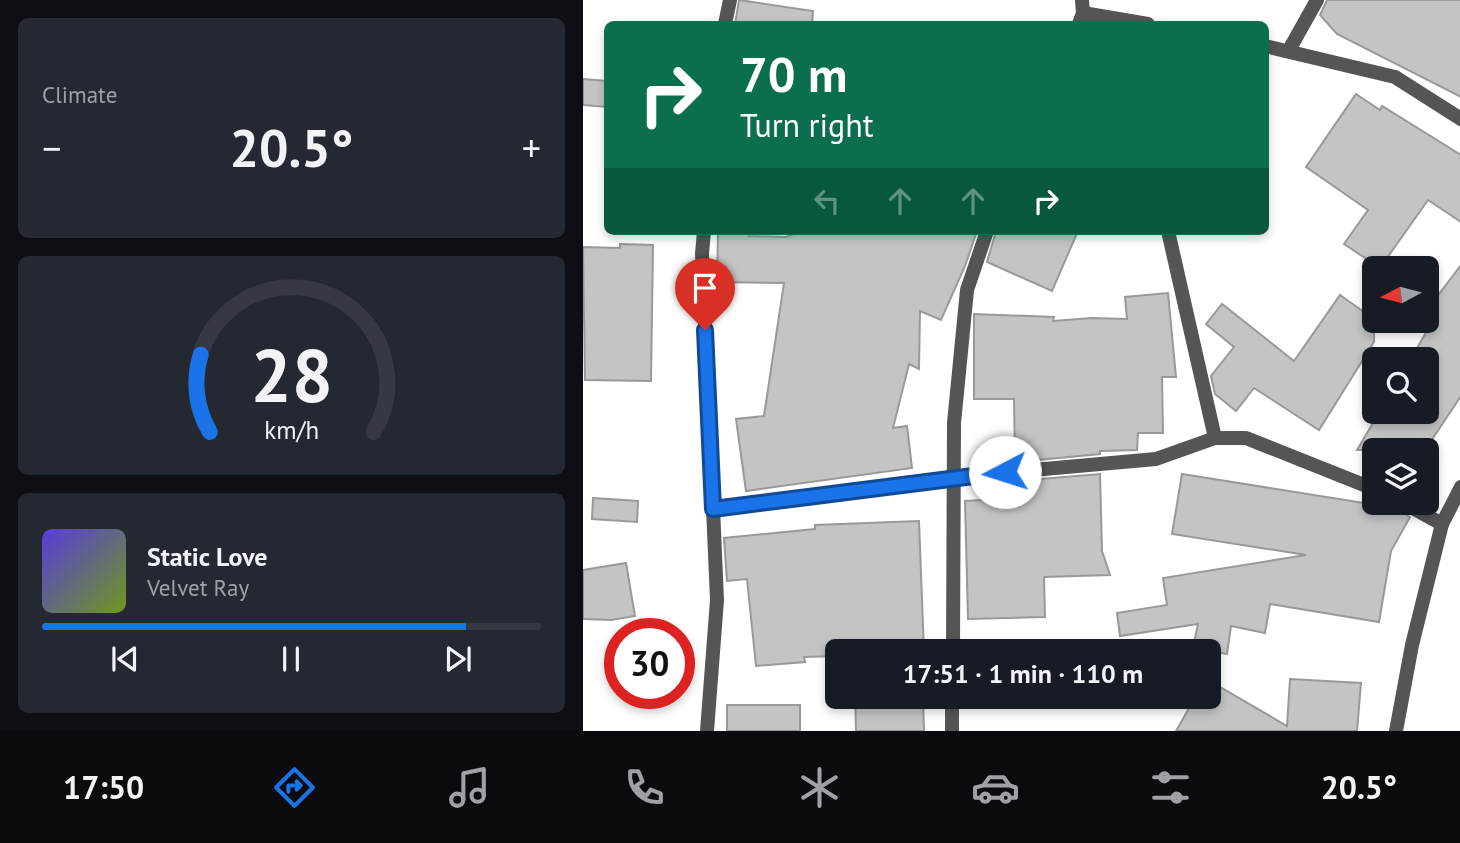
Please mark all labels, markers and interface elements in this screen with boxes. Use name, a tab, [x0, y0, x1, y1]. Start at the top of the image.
text: 70 m	[740, 42, 847, 106]
icon: right	[625, 49, 716, 140]
text: Climate	[42, 80, 117, 109]
text: Turn right	[740, 104, 874, 146]
text: 20.5°	[230, 114, 353, 181]
text: −	[42, 123, 61, 172]
text: +	[522, 123, 541, 172]
icon: left	[808, 182, 846, 220]
icon: ahead	[881, 182, 919, 220]
icon: ahead	[954, 182, 992, 220]
icon: right	[1027, 182, 1065, 220]
north arrow	[1362, 256, 1439, 332]
map controls	[1362, 256, 1439, 515]
pin	[675, 258, 735, 330]
icon: arrive	[686, 269, 724, 307]
text: 28	[250, 328, 333, 422]
button: search	[1362, 347, 1439, 424]
text: km/h	[264, 413, 319, 445]
position arrow	[968, 435, 1042, 509]
button: layers	[1362, 438, 1439, 515]
text: Static Love	[147, 540, 268, 573]
text: Velvet Ray	[147, 573, 249, 602]
speed limit sign: 30	[604, 618, 695, 709]
icon: previous	[106, 640, 144, 678]
icon: pause	[272, 640, 310, 678]
icon: next	[439, 640, 477, 678]
text: 17:51 · 1 min · 110 m	[903, 657, 1143, 690]
icon: directions	[270, 763, 319, 812]
icon: music	[445, 763, 494, 812]
icon: phone	[620, 763, 669, 812]
icon: climate	[795, 763, 844, 812]
icon: car	[971, 763, 1020, 812]
icon: filters	[1146, 763, 1195, 812]
text: 17:50	[63, 766, 144, 808]
text: 20.5°	[1321, 766, 1397, 808]

